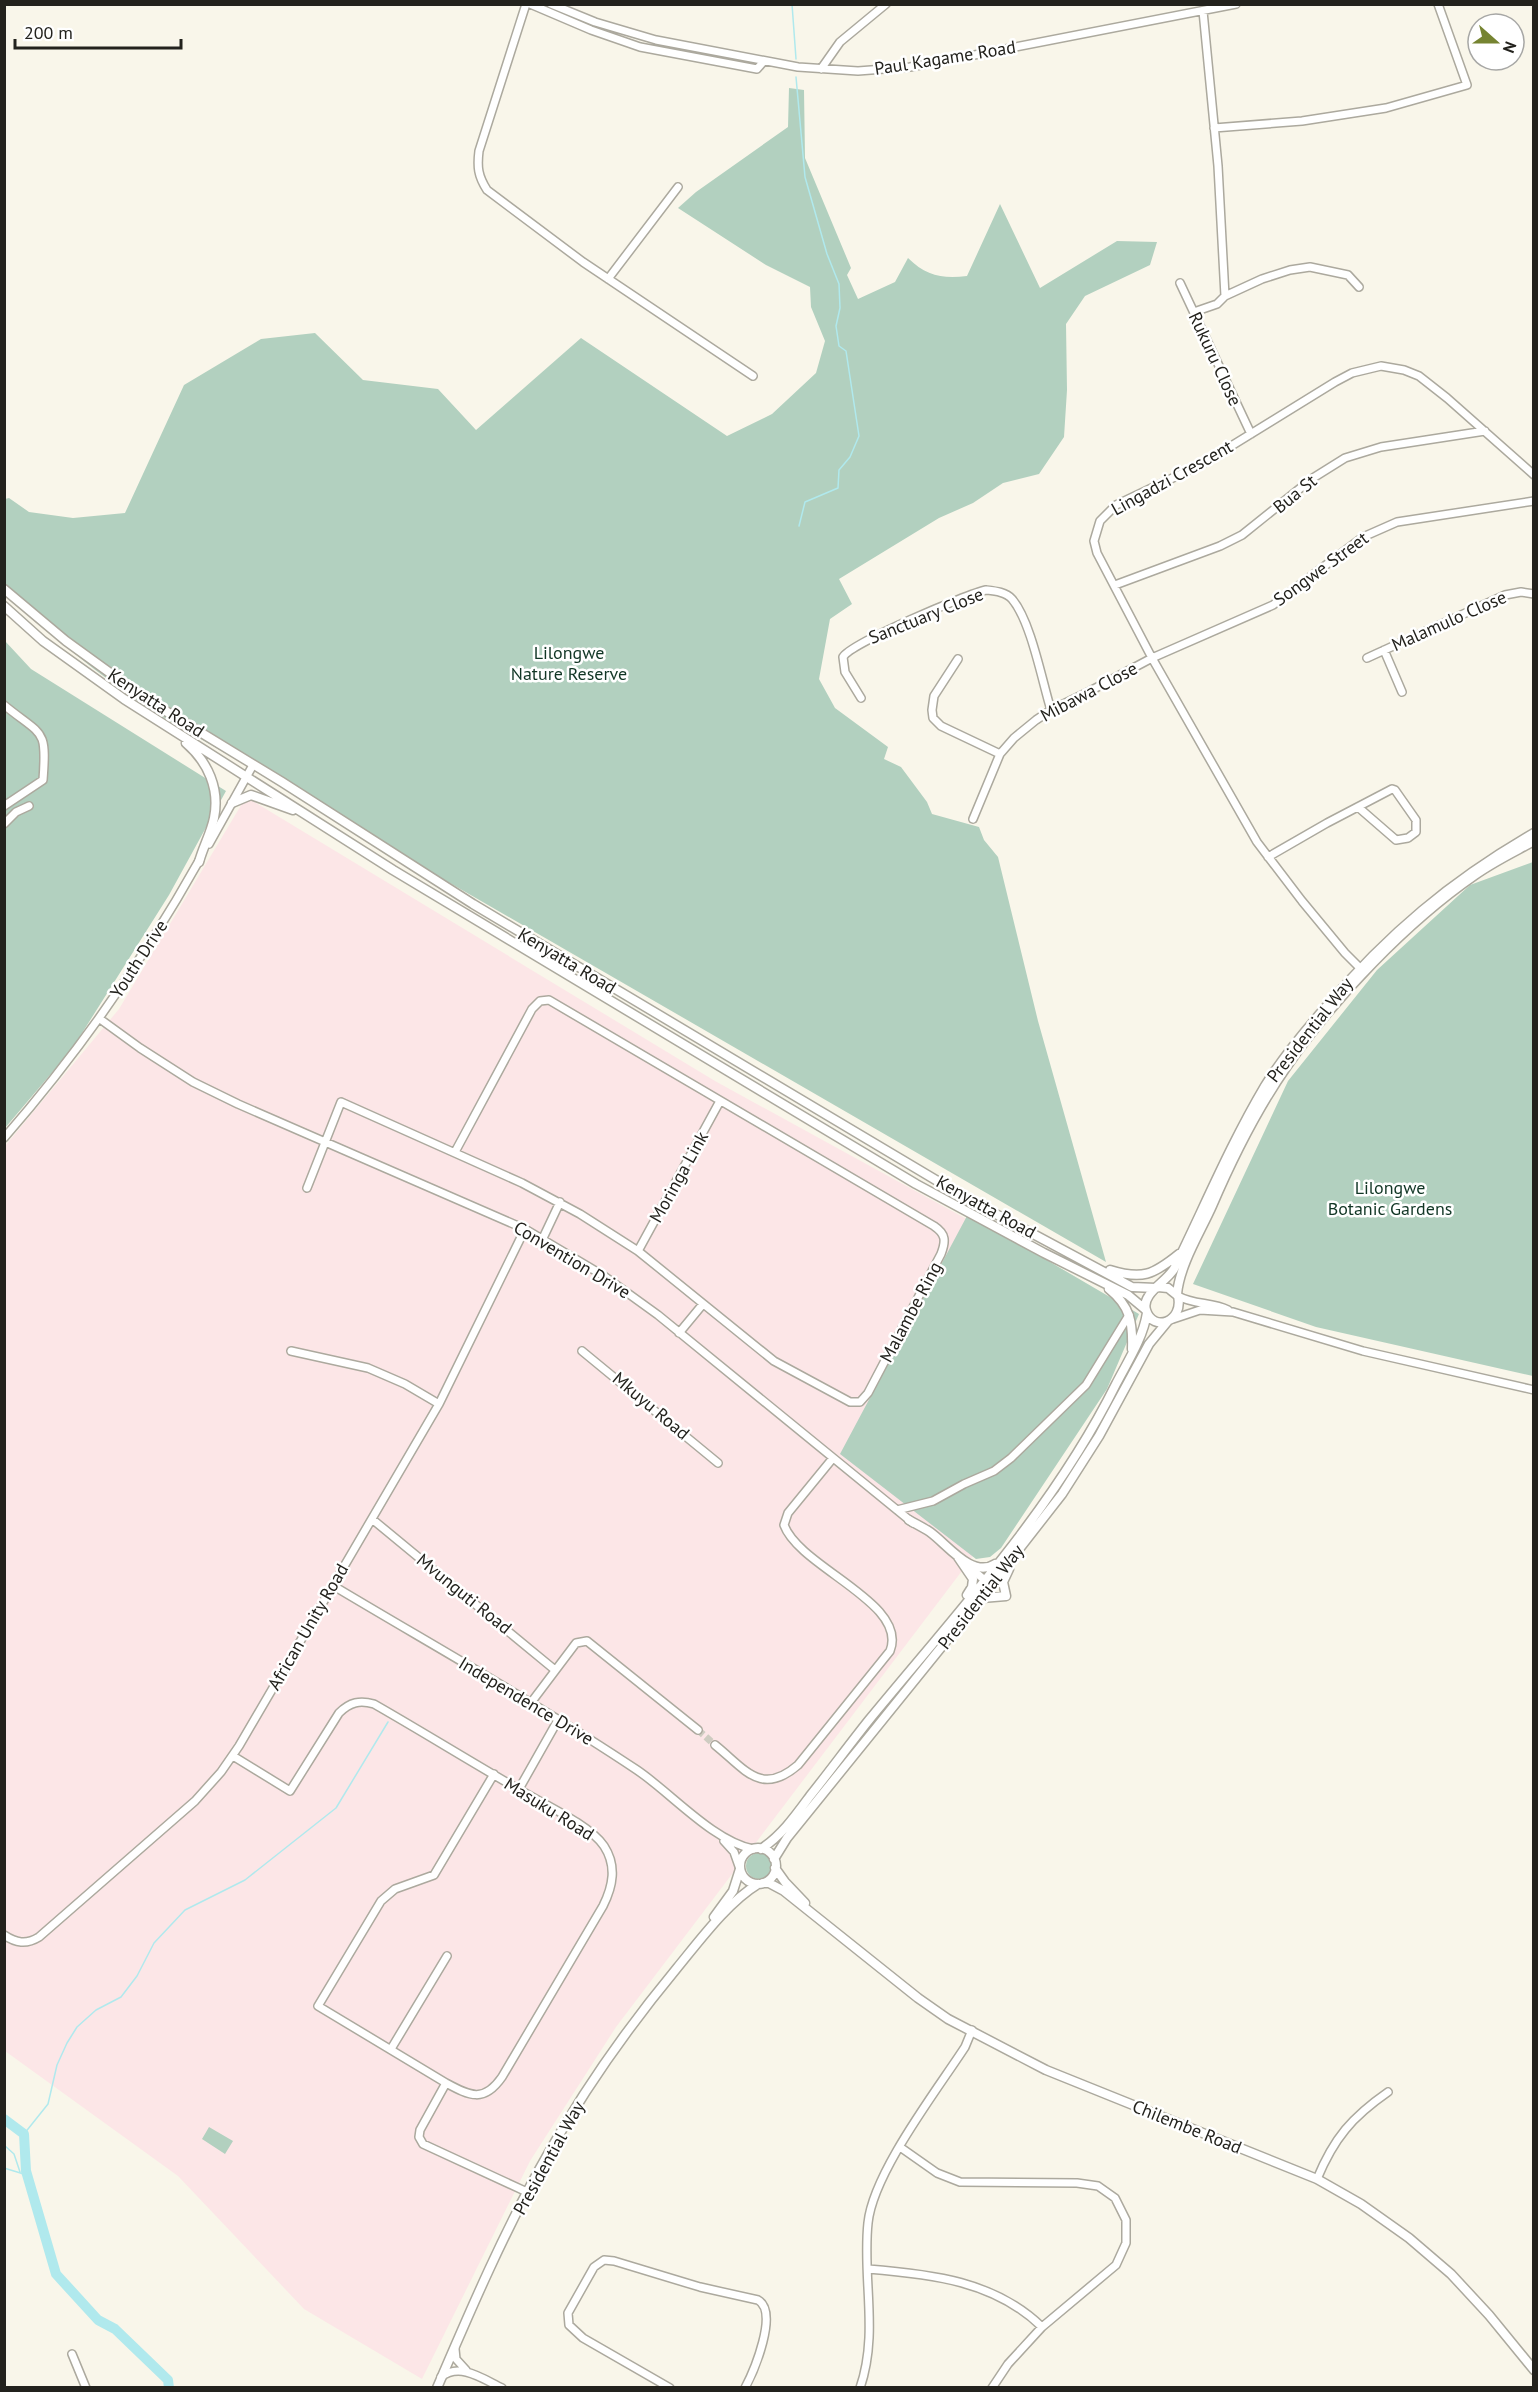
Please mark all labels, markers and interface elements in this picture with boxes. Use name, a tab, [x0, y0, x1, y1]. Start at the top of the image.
scale bar	[15, 12, 182, 50]
north arrow	[1466, 12, 1526, 72]
text: 200 m	[24, 21, 73, 44]
street label: Paul Kagame Road	[873, 35, 1017, 80]
text: N	[1499, 39, 1521, 56]
street label: Rukuru Close	[1184, 308, 1247, 409]
street label: Lingadzi Crescent	[1107, 435, 1237, 520]
street label: Bua St	[1268, 469, 1321, 518]
street label: Songwe Street	[1269, 526, 1373, 611]
street label: Sanctuary Close	[865, 582, 987, 649]
street label: Malamulo Close	[1388, 585, 1510, 656]
park label: Lilongwe Nature Reserve	[511, 641, 627, 685]
street label: Mibawa Close	[1036, 656, 1141, 727]
street label: Kenyatta Road	[104, 663, 209, 742]
street label: Youth Drive	[105, 915, 172, 1002]
street label: Kenyatta Road	[514, 922, 621, 999]
street label: Presidential Way	[1262, 972, 1358, 1087]
street label: Moringa Link	[644, 1127, 713, 1226]
street label: Kenyatta Road	[932, 1170, 1040, 1243]
park label: Lilongwe Botanic Gardens	[1328, 1176, 1452, 1220]
street label: Convention Drive	[510, 1216, 635, 1303]
street label: Malambe Ring	[874, 1258, 947, 1366]
street label: Mkuyu Road	[608, 1367, 695, 1445]
street label: Presidential Way	[933, 1539, 1029, 1654]
street label: Mvunguti Road	[412, 1548, 516, 1639]
street label: African Unity Road	[262, 1559, 353, 1694]
street label: Independence Drive	[455, 1651, 598, 1750]
street label: Masuku Road	[500, 1772, 598, 1845]
street label: Chilembe Road	[1129, 2094, 1245, 2159]
street label: Presidential Way	[508, 2096, 590, 2219]

